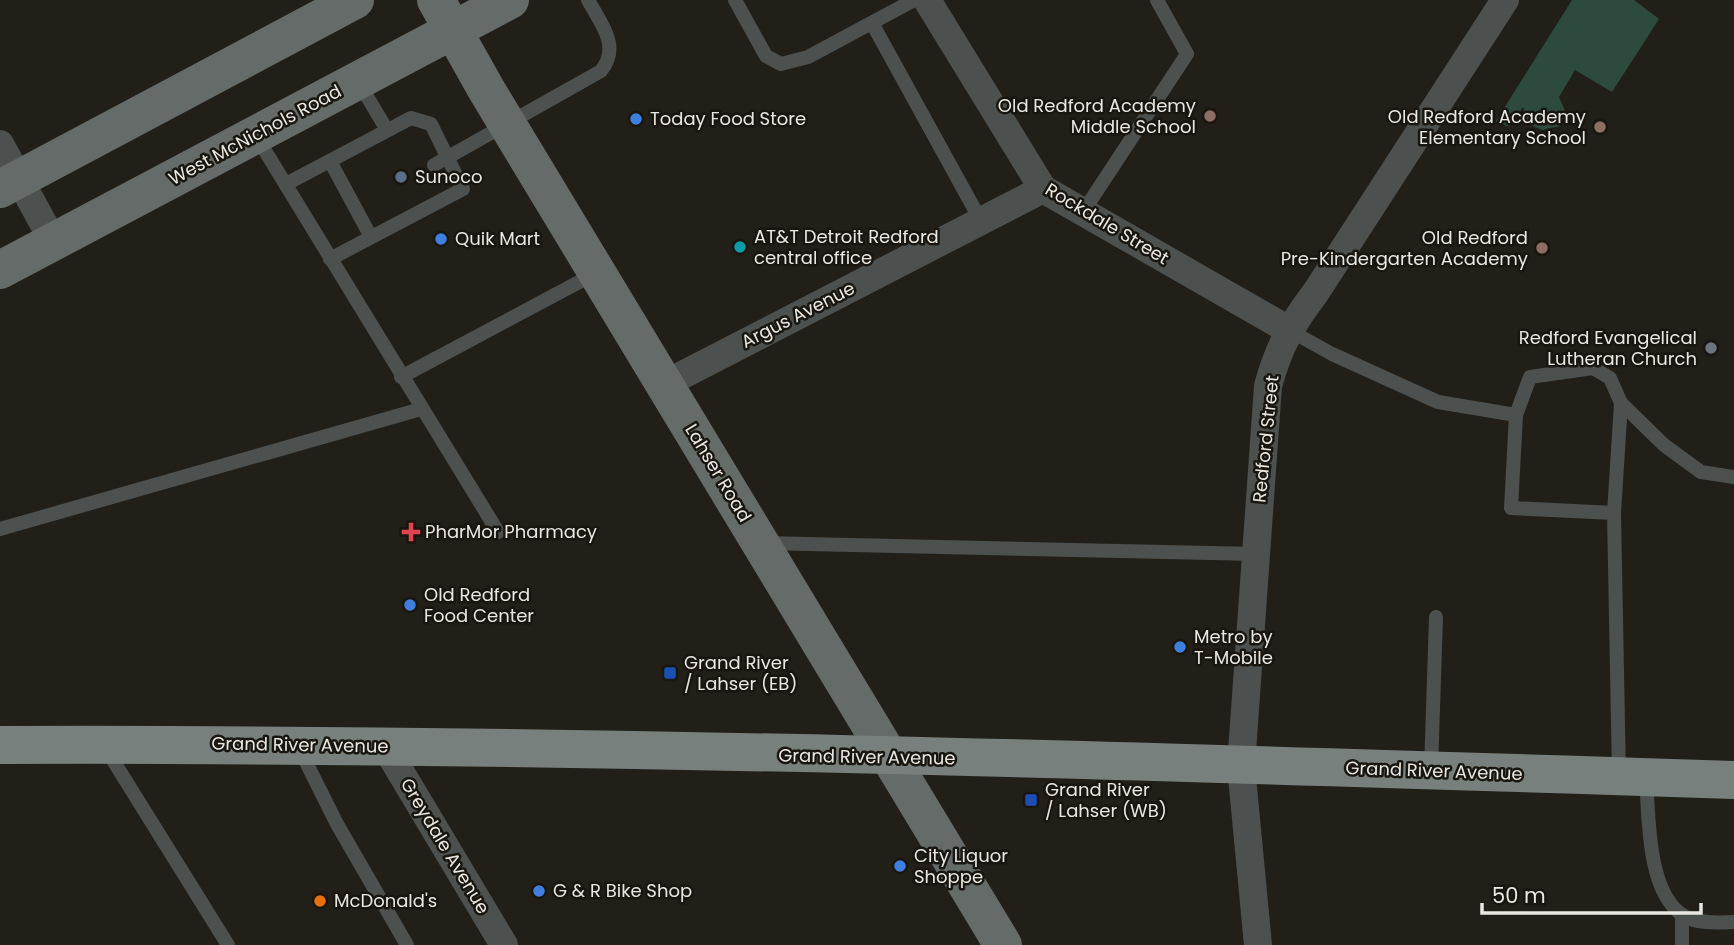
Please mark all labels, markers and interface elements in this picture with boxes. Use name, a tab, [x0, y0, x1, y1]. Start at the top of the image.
street label: West McNichols Road	[164, 78, 346, 191]
place label: Old Redford Academy Middle School	[998, 93, 1196, 139]
place label: Old Redford Academy Elementary School	[1388, 104, 1586, 150]
place label: Today Food Store	[650, 106, 806, 131]
marker: Old Redford Academy Middle School	[1202, 108, 1218, 124]
marker: Today Food Store	[628, 111, 644, 127]
marker: Old Redford Academy Elementary School	[1592, 119, 1608, 135]
place label: Sunoco	[415, 164, 483, 189]
marker: Sunoco	[393, 169, 409, 185]
street label: Rockdale Street	[1041, 177, 1174, 270]
place label: AT&T Detroit Redford central office	[754, 224, 939, 270]
place label: Old Redford Pre-Kindergarten Academy	[1281, 225, 1528, 271]
place label: Quik Mart	[455, 226, 540, 251]
marker: Quik Mart	[433, 231, 449, 247]
marker: AT&T Detroit Redford central office	[732, 239, 748, 255]
marker: Old Redford Pre-Kindergarten Academy	[1534, 240, 1550, 256]
street label: Argus Avenue	[737, 275, 859, 354]
place label: Redford Evangelical Lutheran Church	[1519, 325, 1697, 371]
marker: Redford Evangelical Lutheran Church	[1703, 340, 1719, 356]
street label: Redford Street	[1246, 374, 1285, 504]
street label: Lahser Road	[679, 419, 758, 526]
place label: PharMor Pharmacy	[425, 519, 597, 544]
marker: PharMor Pharmacy	[403, 524, 419, 540]
place label: Old Redford Food Center	[424, 582, 534, 628]
marker: Old Redford Food Center	[402, 597, 418, 613]
place label: Metro by T-Mobile	[1194, 624, 1273, 670]
marker: Metro by T-Mobile	[1172, 639, 1188, 655]
place label: Grand River / Lahser (EB)	[684, 650, 798, 696]
marker: Grand River / Lahser (EB)	[662, 665, 678, 681]
street label: Grand River Avenue	[211, 730, 389, 759]
street label: Grand River Avenue	[778, 742, 956, 771]
street label: Grand River Avenue	[1345, 755, 1523, 786]
street label: Greydale Avenue	[395, 773, 496, 918]
place label: Grand River / Lahser (WB)	[1045, 777, 1167, 823]
marker: Grand River / Lahser (WB)	[1023, 792, 1039, 808]
place label: City Liquor Shoppe	[914, 843, 1008, 889]
marker: City Liquor Shoppe	[892, 858, 908, 874]
scale bar	[1482, 872, 1701, 916]
place label: G & R Bike Shop	[553, 878, 692, 903]
text: 50 m	[1492, 881, 1546, 910]
marker: G & R Bike Shop	[531, 883, 547, 899]
place label: McDonald's	[334, 888, 437, 913]
marker: McDonald's	[312, 893, 328, 909]

